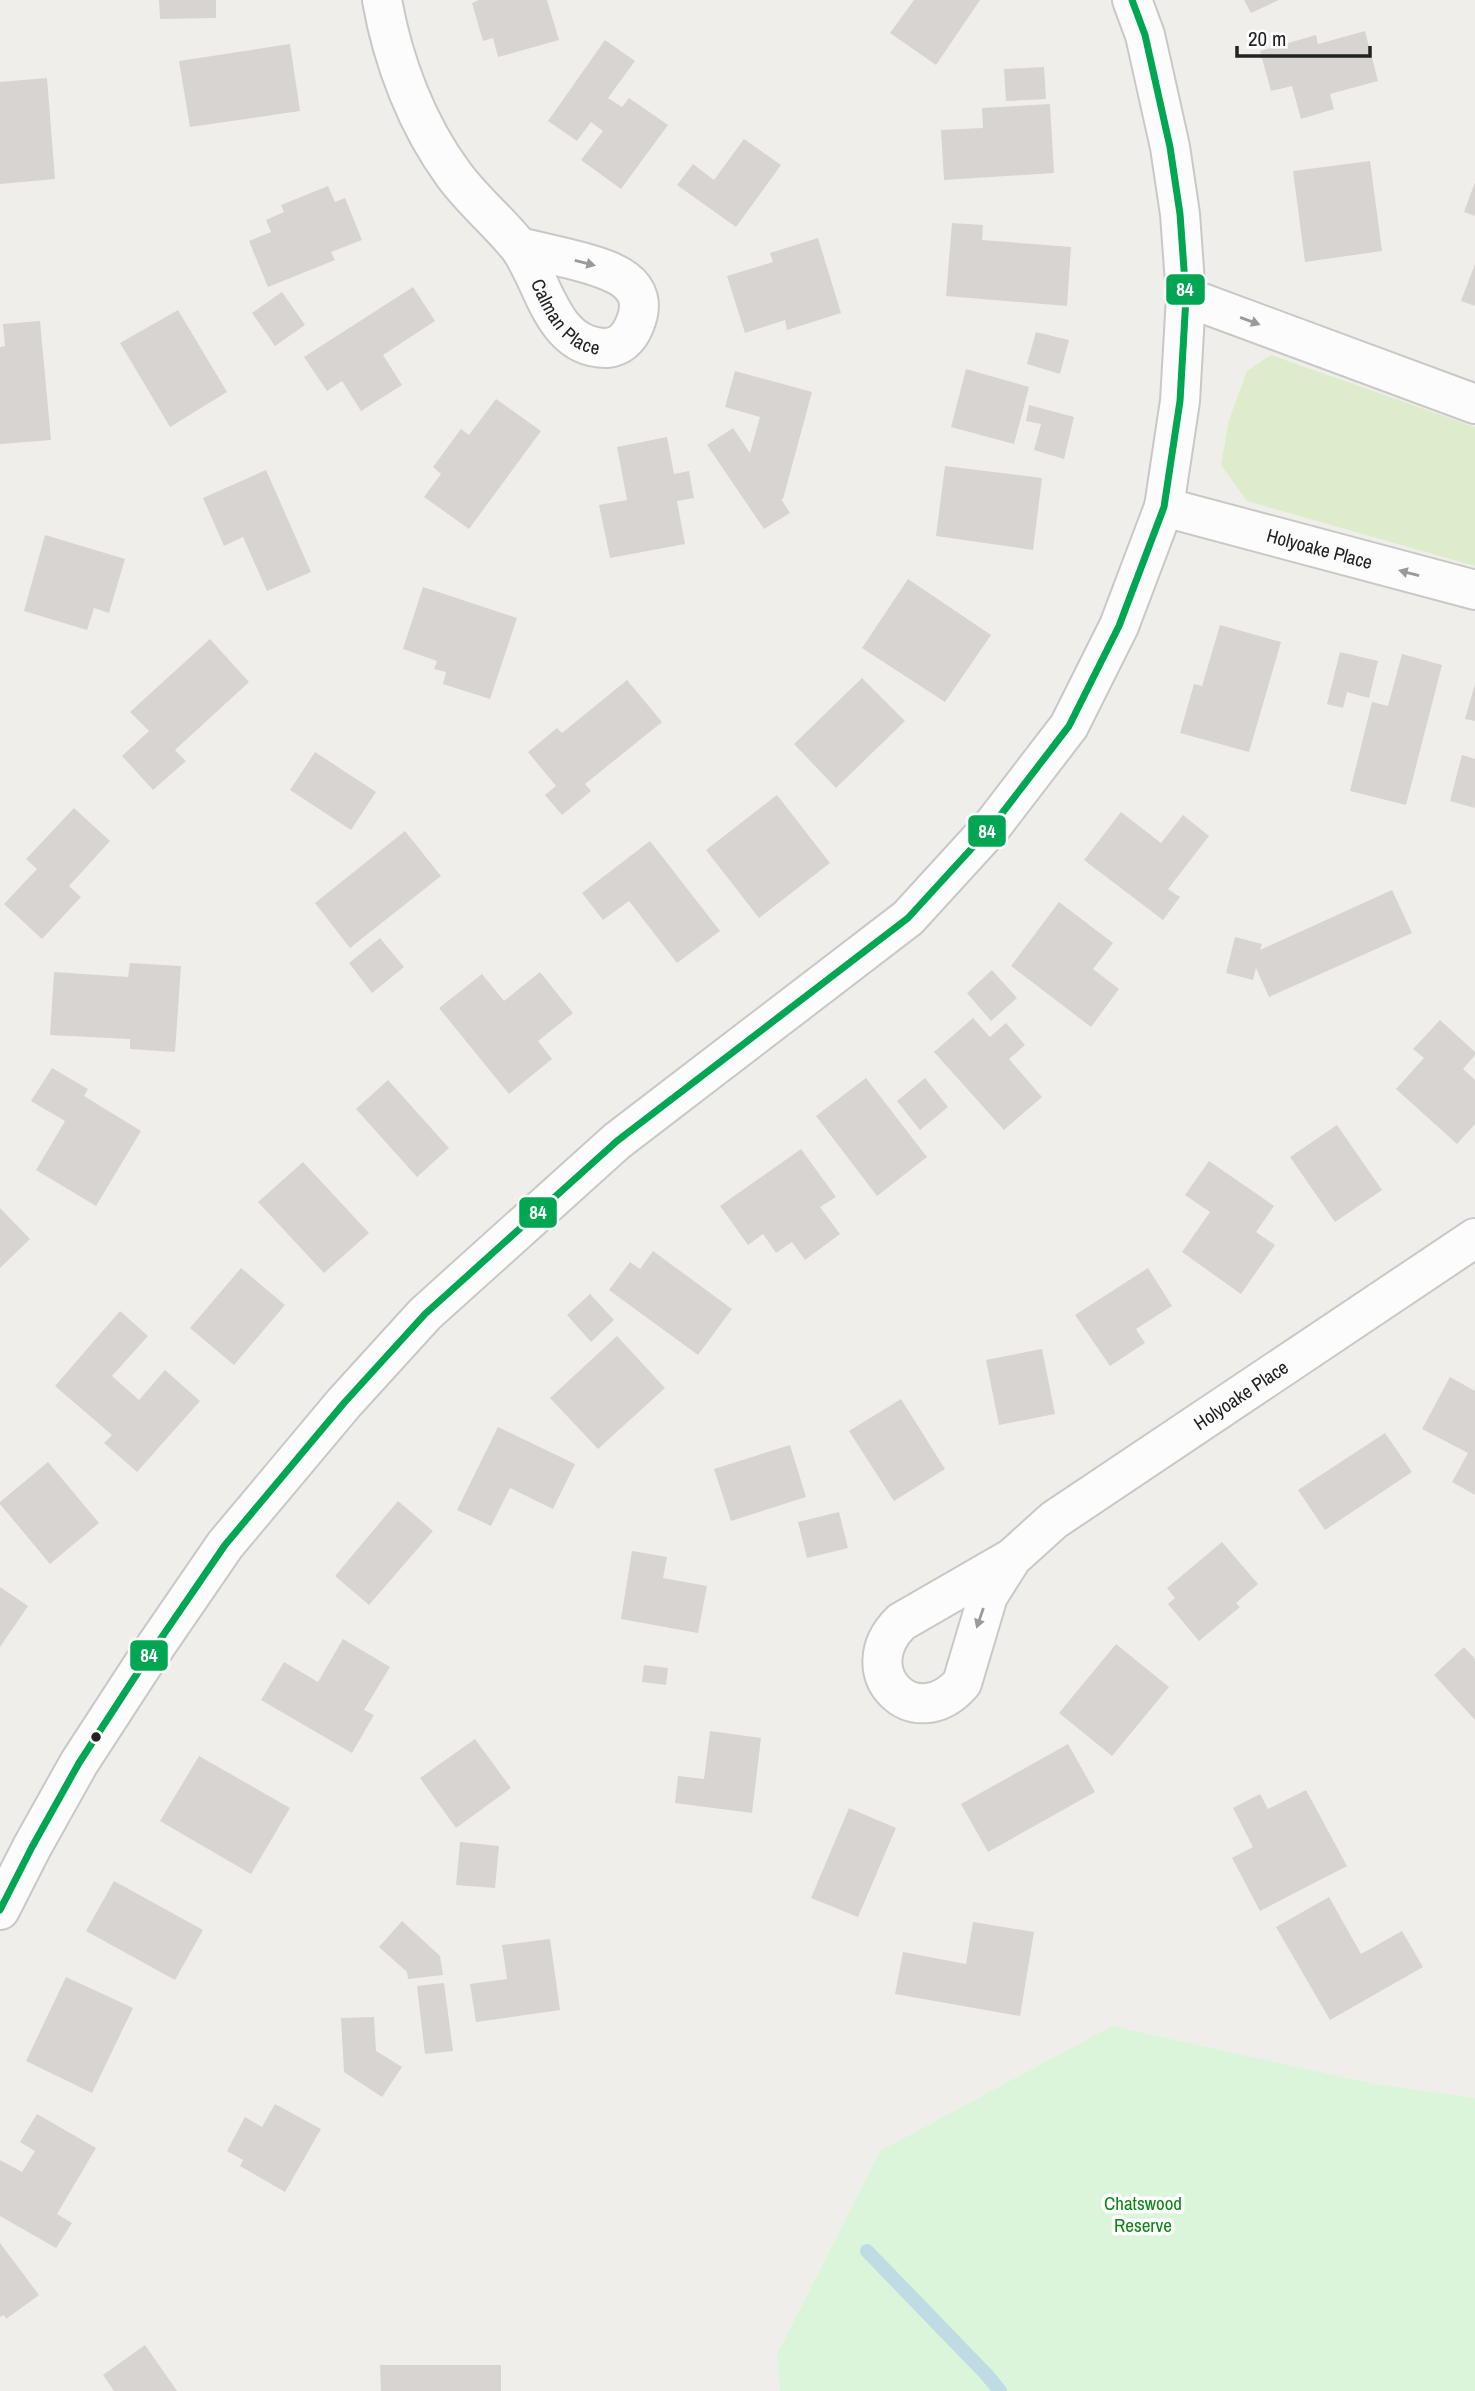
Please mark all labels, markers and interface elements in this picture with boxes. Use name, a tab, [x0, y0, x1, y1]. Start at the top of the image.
scale bar	[1237, 14, 1370, 58]
text: 20 m	[1248, 24, 1286, 53]
one-way arrow	[574, 258, 596, 269]
line badge: 84	[1165, 273, 1206, 306]
street label: Calman Place	[525, 275, 602, 361]
text: 84	[1176, 276, 1194, 302]
one-way arrow	[1240, 316, 1261, 327]
street label: Holyoake Place	[1264, 522, 1375, 575]
one-way arrow	[1398, 567, 1420, 578]
line badge: 84	[967, 814, 1007, 848]
text: 84	[978, 818, 996, 844]
line badge: 84	[518, 1196, 558, 1229]
text: 84	[529, 1199, 547, 1225]
street label: Holyoake Place	[1188, 1354, 1293, 1436]
one-way arrow	[974, 1608, 985, 1629]
line badge: 84	[129, 1639, 169, 1672]
text: 84	[140, 1642, 158, 1668]
unlabelled marker	[89, 1730, 103, 1744]
park label: Chatswood Reserve	[1104, 2190, 1182, 2238]

